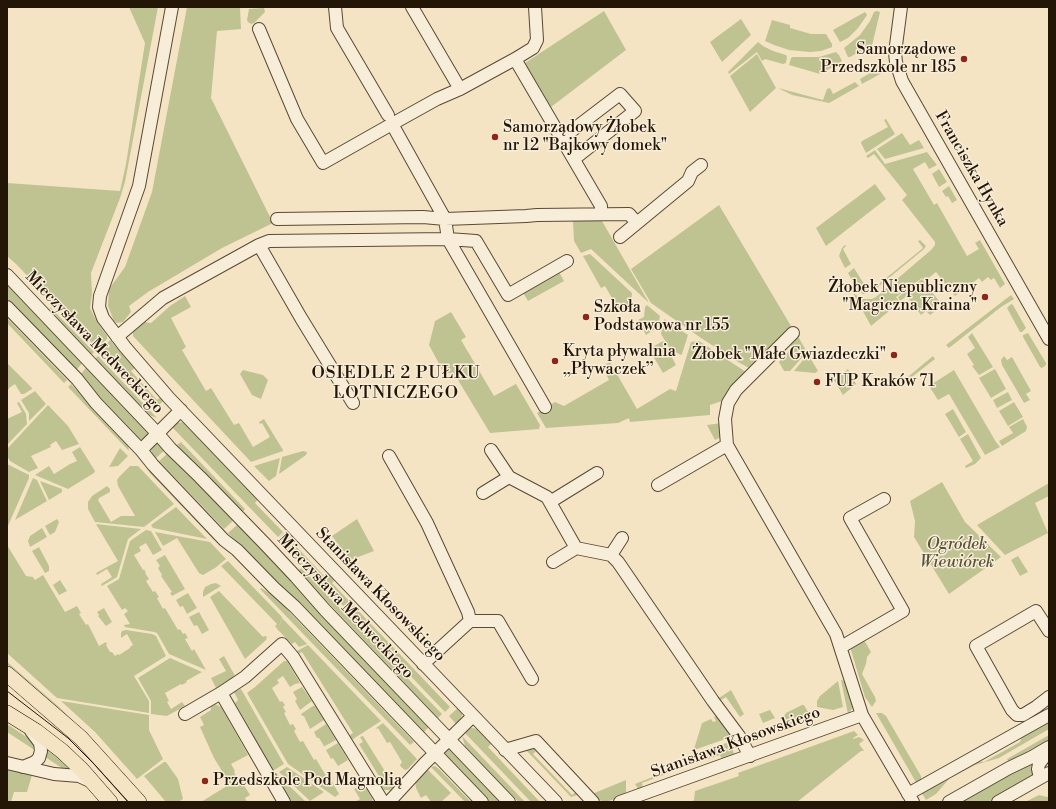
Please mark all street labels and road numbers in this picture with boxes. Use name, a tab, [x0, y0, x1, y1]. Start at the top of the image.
street label: Franciszka Hynka	[930, 108, 1012, 230]
street label: Mieczysława Medweckiego	[21, 268, 167, 418]
street label: Stanisława Kłosowskiego	[311, 524, 449, 666]
street label: Mieczysława Medweckiego	[273, 531, 417, 683]
street label: Stanisława Kłosowskiego	[649, 703, 823, 783]

